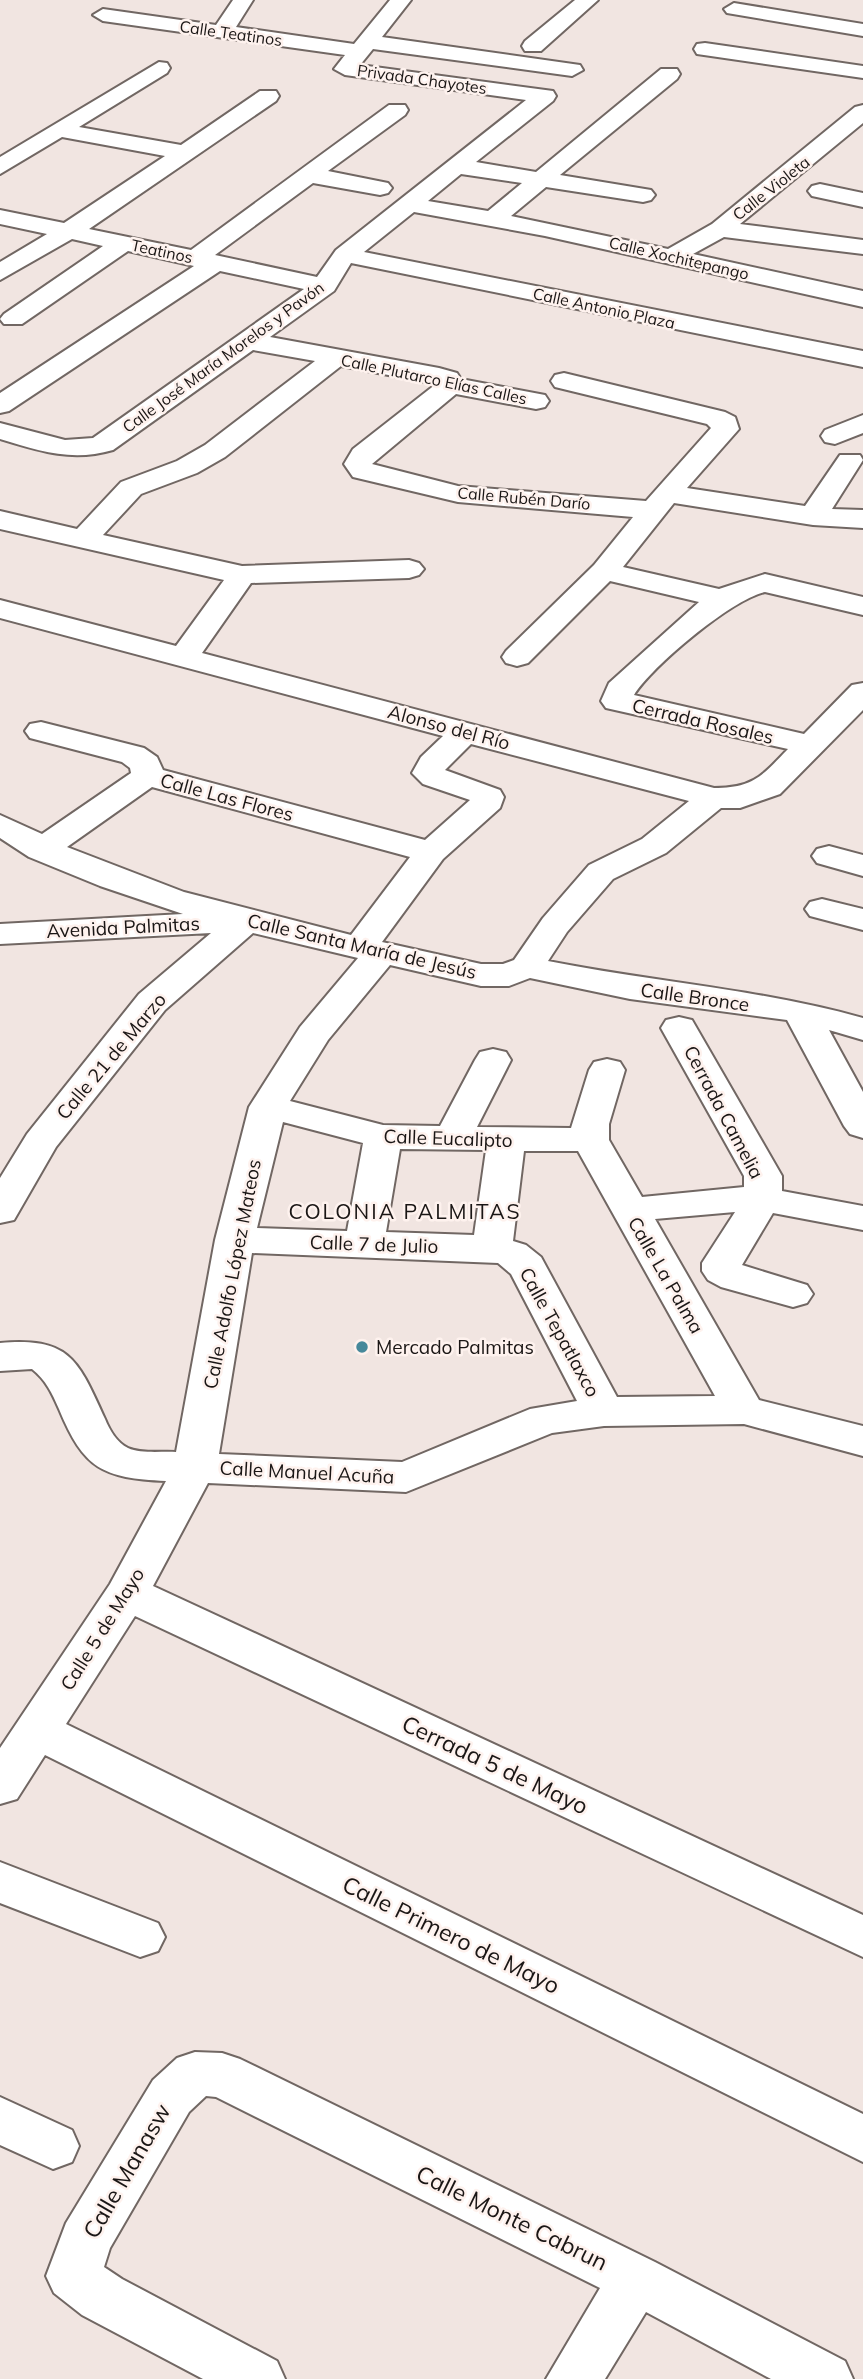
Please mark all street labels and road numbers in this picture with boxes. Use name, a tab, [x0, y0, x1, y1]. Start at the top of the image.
street label: Calle Teatinos	[178, 16, 284, 50]
street label: Privada Chayotes	[356, 60, 488, 98]
street label: Calle Violeta	[728, 152, 814, 224]
street label: Calle Xochitepango	[607, 232, 751, 284]
street label: Teatinos	[129, 235, 195, 267]
street label: Calle José María Morelos y Pavón	[118, 277, 328, 437]
street label: Calle Antonio Plaza	[531, 283, 677, 333]
street label: Calle Plutarco Elías Calles	[339, 350, 529, 408]
street label: Calle Rubén Darío	[457, 482, 591, 514]
street label: Cerrada Rosales	[630, 693, 776, 749]
street label: Alonso del Río	[385, 699, 513, 755]
street label: Calle Las Flores	[158, 768, 296, 826]
street label: Calle Santa María de Jesús	[245, 908, 479, 984]
street label: Avenida Palmitas	[46, 911, 200, 943]
street label: Calle Bronce	[639, 977, 751, 1017]
street label: Calle 21 de Marzo	[51, 988, 171, 1124]
street label: Cerrada Camelia	[679, 1041, 769, 1183]
street label: Calle Eucalipto	[383, 1124, 513, 1152]
street label: Calle Adolfo López Mateos	[198, 1157, 266, 1391]
street label: Calle La Palma	[623, 1212, 709, 1338]
street label: Calle 7 de Julio	[309, 1230, 439, 1258]
street label: Calle Tepatlaxco	[515, 1263, 605, 1401]
street label: Calle Manuel Acuña	[219, 1455, 395, 1489]
street label: Calle 5 de Mayo	[55, 1563, 149, 1695]
street label: Cerrada 5 de Mayo	[397, 1709, 593, 1820]
street label: Calle Primero de Mayo	[338, 1869, 565, 2000]
street label: Calle Manasw	[76, 2098, 177, 2243]
street label: Calle Monte Cabrun	[412, 2159, 613, 2276]

